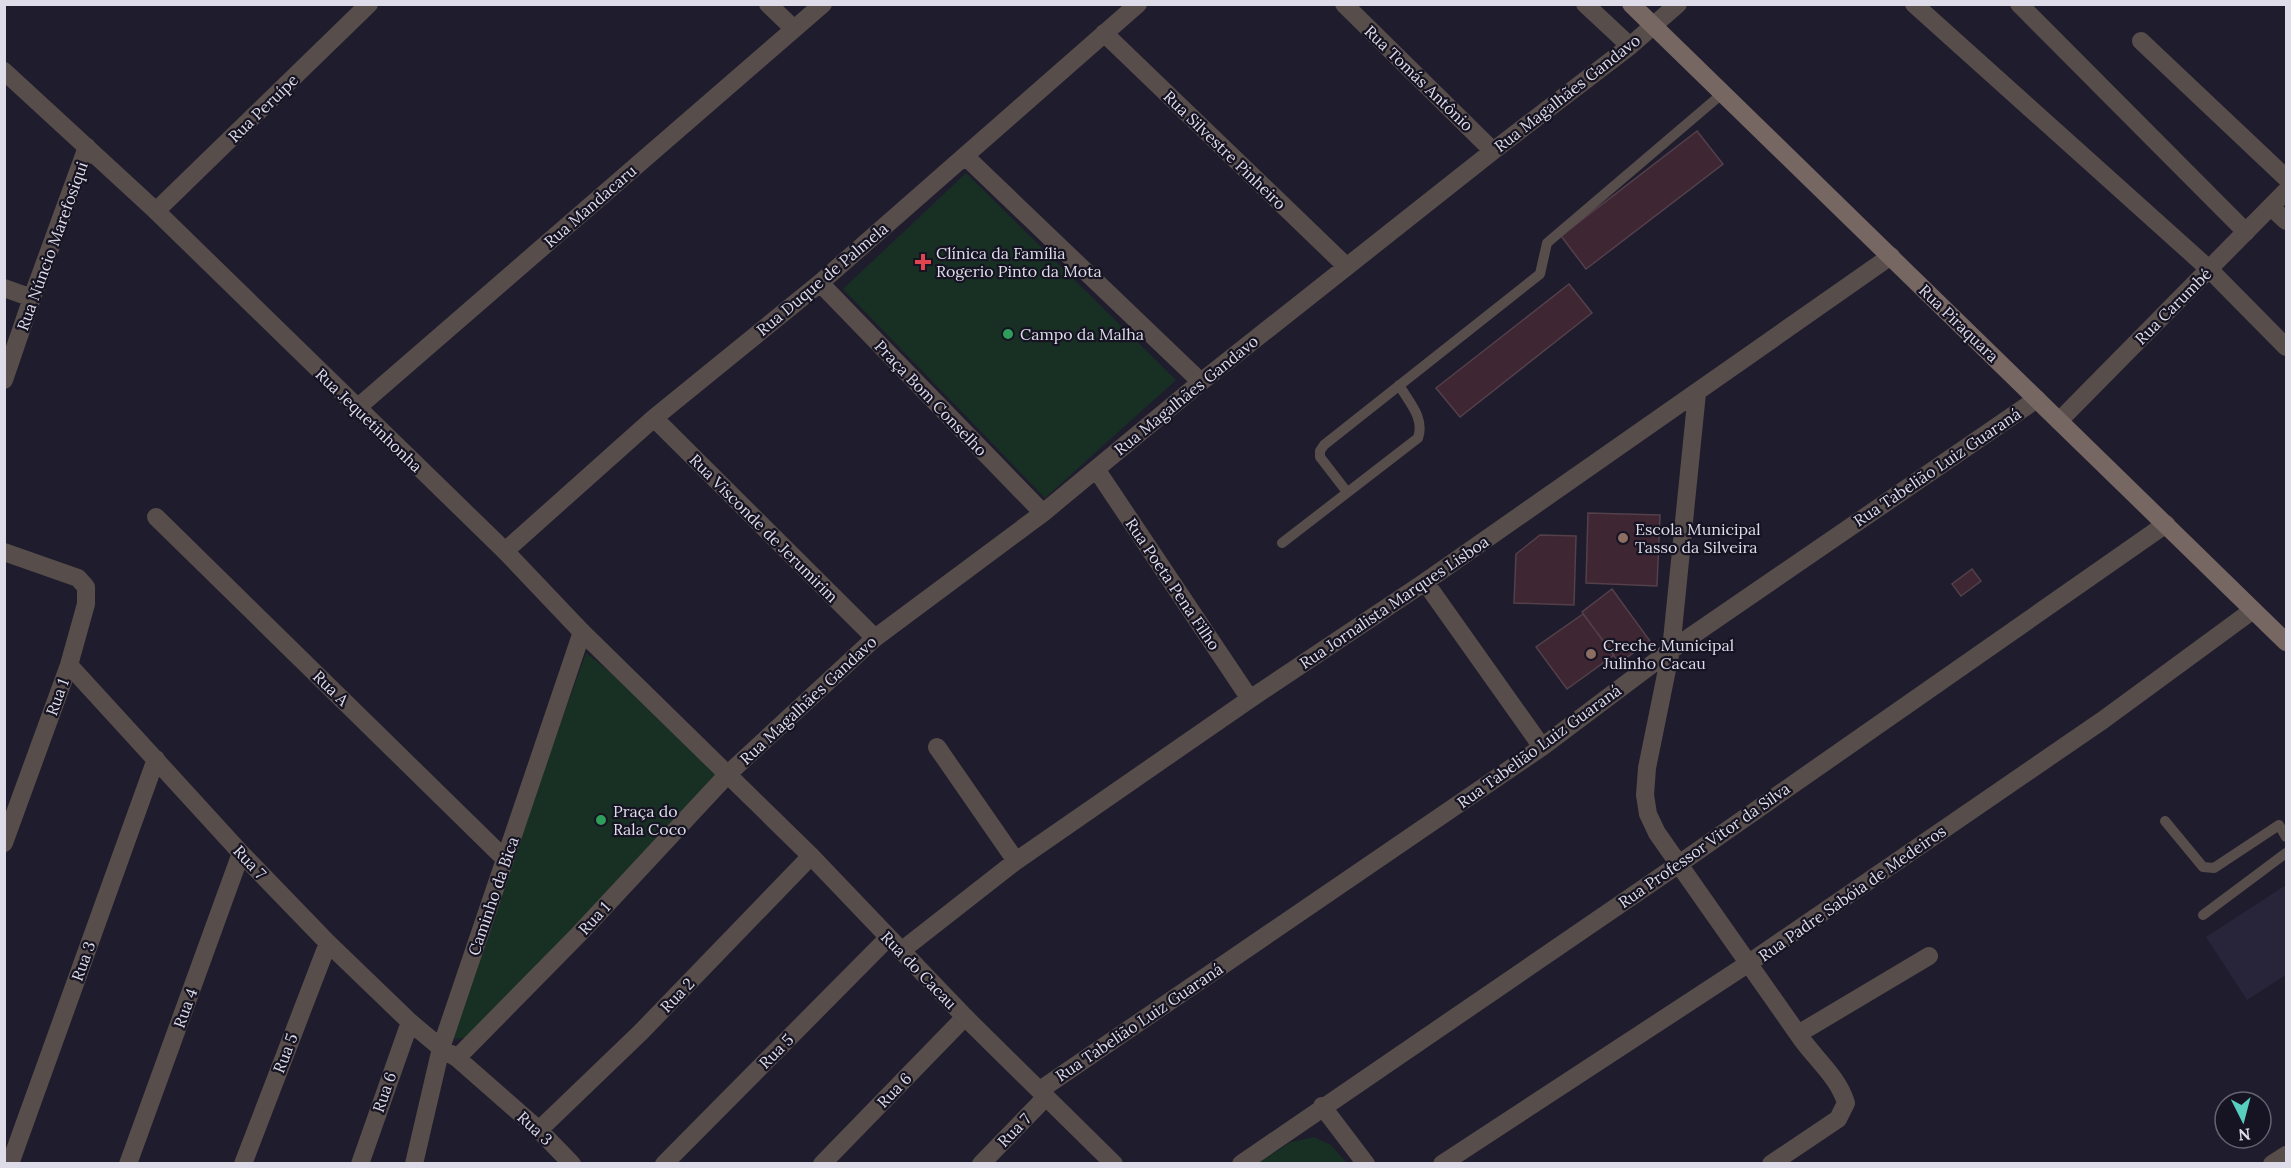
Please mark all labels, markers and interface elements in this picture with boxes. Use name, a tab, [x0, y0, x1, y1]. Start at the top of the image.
street label: Rua Tomás Antônio	[1360, 21, 1478, 135]
street label: Rua Magalhães Gandavo	[1490, 30, 1644, 156]
street label: Rua Peruípe	[224, 70, 302, 146]
street label: Rua Silvestre Pinheiro	[1160, 86, 1290, 214]
street label: Rua Núncio Marefosiqui	[12, 159, 92, 333]
street label: Rua Mandacaru	[540, 160, 641, 252]
street label: Rua Duque de Palmela	[752, 218, 892, 340]
place label: Clínica da Família Rogerio Pinto da Mota	[936, 243, 1102, 281]
marker: Clínica da Família Rogerio Pinto da Mota	[914, 253, 932, 271]
street label: Rua Carumbé	[2130, 263, 2216, 349]
street label: Rua Piraquara	[1915, 280, 2003, 366]
place label: Campo da Malha	[1020, 324, 1144, 344]
marker: Campo da Malha	[1001, 327, 1015, 341]
street label: Rua Magalhães Gandavo	[1110, 331, 1262, 459]
street label: Praça Bom Conselho	[871, 336, 991, 460]
street label: Rua Jequetinhonha	[311, 364, 427, 476]
street label: Rua Tabelião Luiz Guaraná	[1850, 403, 2024, 531]
street label: Rua Visconde de Jerumirim	[686, 450, 842, 606]
street label: Rua Poeta Pena Filho	[1121, 514, 1225, 654]
place label: Escola Municipal Tasso da Silveira	[1635, 519, 1761, 557]
street label: Rua Jornalista Marques Lisboa	[1296, 531, 1492, 673]
marker: Escola Municipal Tasso da Silveira	[1616, 531, 1630, 545]
street label: Rua Magalhães Gandavo	[735, 631, 881, 769]
place label: Creche Municipal Julinho Cacau	[1602, 635, 1734, 673]
marker: Creche Municipal Julinho Cacau	[1584, 647, 1598, 661]
street label: Rua A	[309, 666, 354, 710]
street label: Rua 1	[41, 676, 73, 718]
street label: Rua Tabelião Luiz Guaraná	[1453, 680, 1625, 812]
street label: Rua Professor Vitor da Silva	[1614, 778, 1794, 912]
place label: Praça do Rala Coco	[613, 801, 686, 839]
marker: Praça do Rala Coco	[594, 813, 608, 827]
street label: Rua Padre Sabóia de Medeiros	[1754, 821, 1950, 965]
street label: Caminho da Bica	[463, 834, 523, 958]
street label: Rua 7	[229, 841, 271, 884]
street label: Rua 1	[574, 897, 614, 939]
street label: Rua do Cacau	[877, 927, 962, 1014]
street label: Rua 3	[67, 938, 99, 984]
street label: Rua Tabelião Luiz Guaraná	[1052, 958, 1226, 1086]
street label: Rua 2	[656, 973, 698, 1017]
street label: Rua 4	[169, 985, 201, 1031]
street label: Rua 5	[268, 1030, 302, 1076]
street label: Rua 5	[755, 1030, 797, 1072]
street label: Rua 6	[872, 1068, 916, 1112]
street label: Rua 6	[368, 1069, 400, 1115]
north arrow	[2213, 1090, 2273, 1150]
street label: Rua 3	[513, 1107, 557, 1149]
street label: Rua 7	[993, 1108, 1035, 1151]
text: N	[2237, 1124, 2252, 1146]

